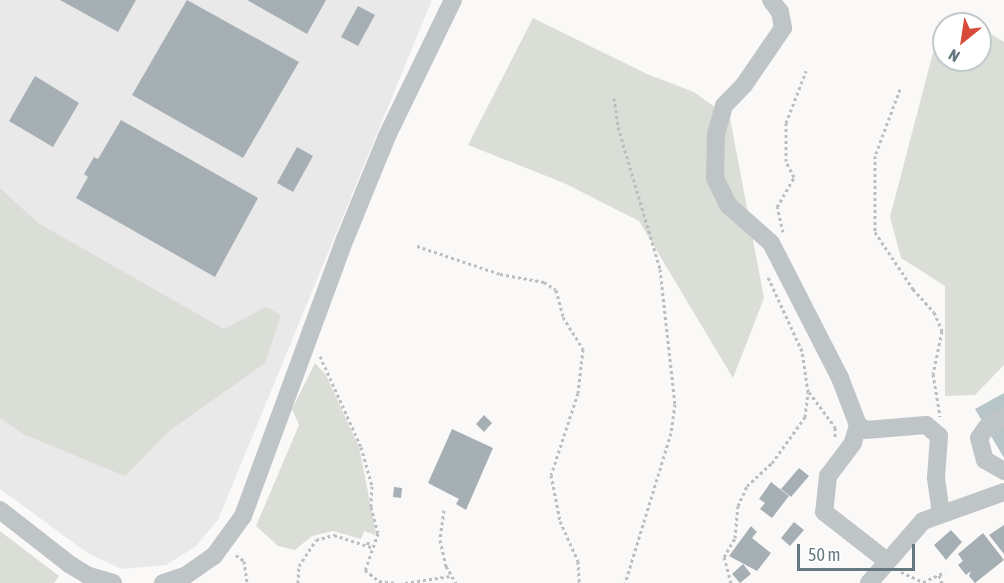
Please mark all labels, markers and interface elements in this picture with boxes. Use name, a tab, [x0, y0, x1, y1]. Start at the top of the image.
north arrow	[932, 12, 992, 72]
text: N	[945, 46, 963, 66]
scale bar	[800, 532, 918, 570]
text: 50 m	[808, 544, 840, 565]

